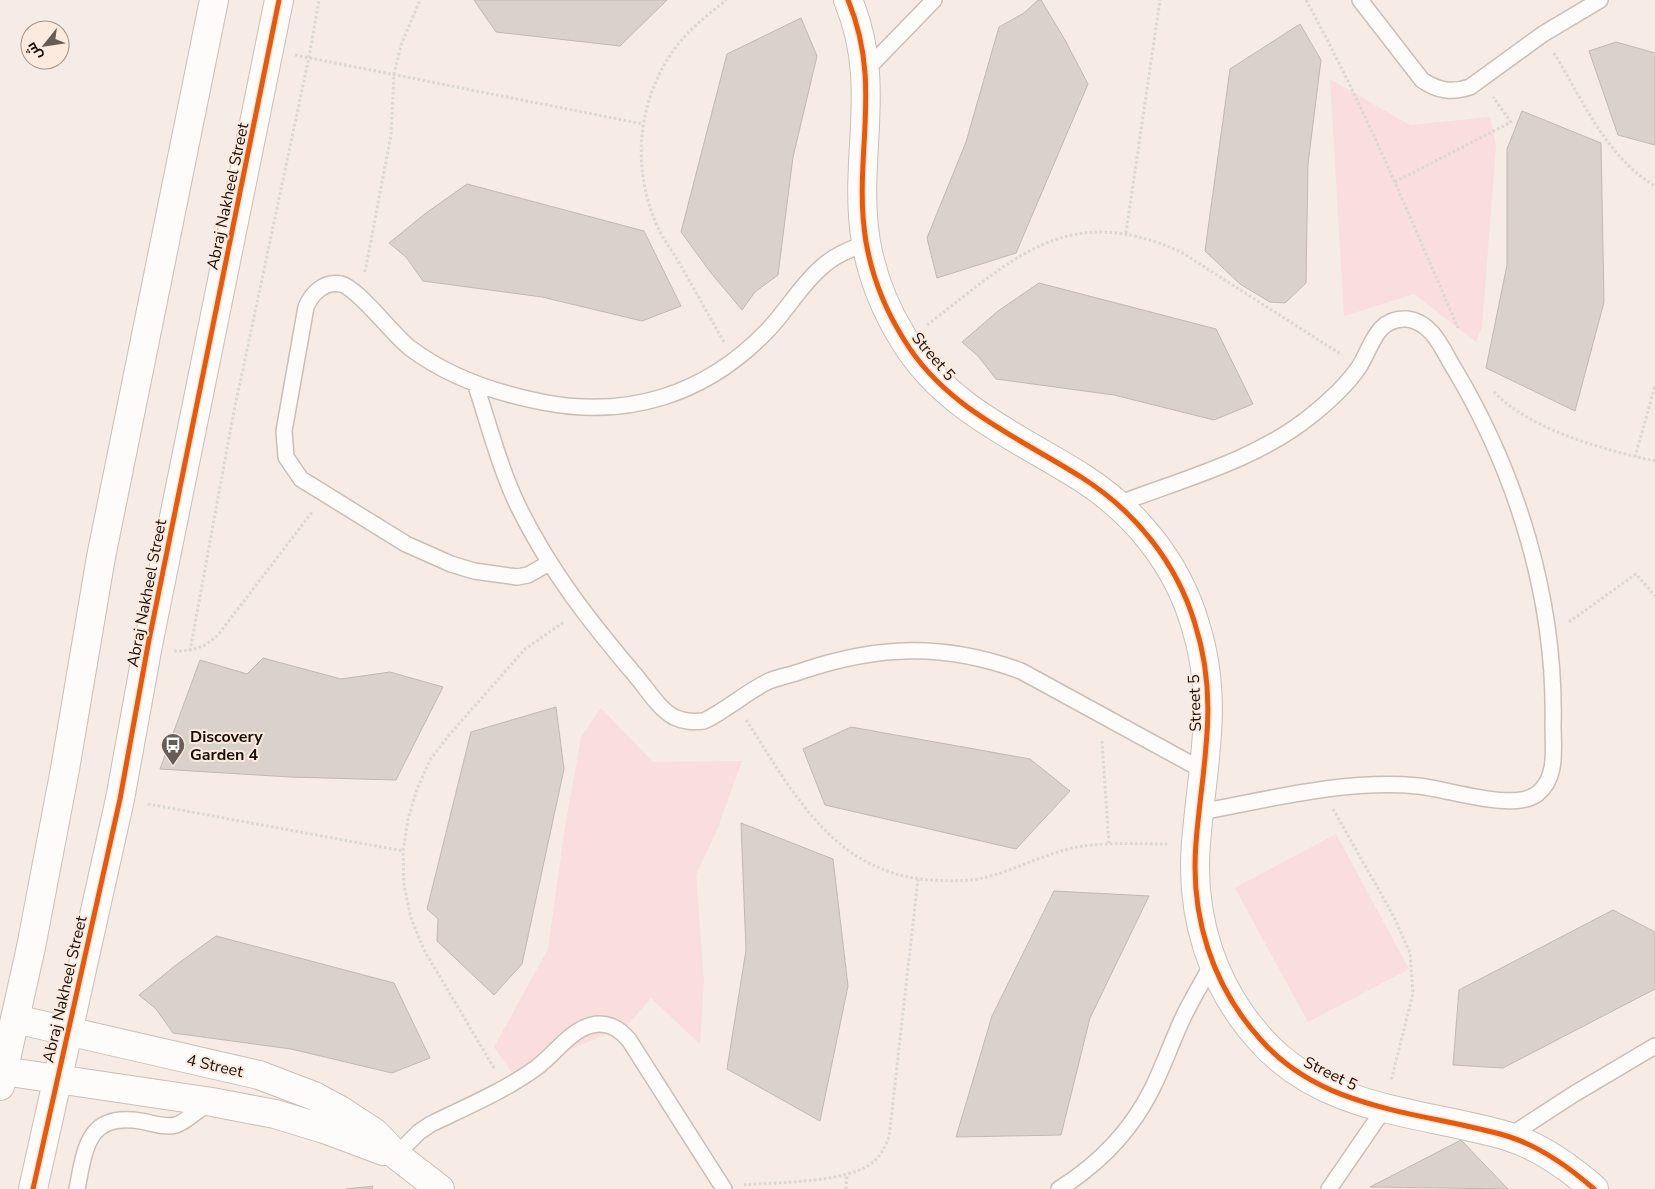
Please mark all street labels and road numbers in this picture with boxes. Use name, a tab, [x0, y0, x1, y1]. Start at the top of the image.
street label: Abraj Nakheel Street	[202, 120, 254, 272]
street label: Street 5	[906, 328, 960, 386]
street label: Abraj Nakheel Street	[122, 517, 172, 669]
street label: Street 5	[1183, 674, 1207, 732]
street label: Abraj Nakheel Street	[37, 913, 93, 1065]
street label: 4 Street	[184, 1049, 246, 1083]
street label: Street 5	[1300, 1051, 1361, 1096]

